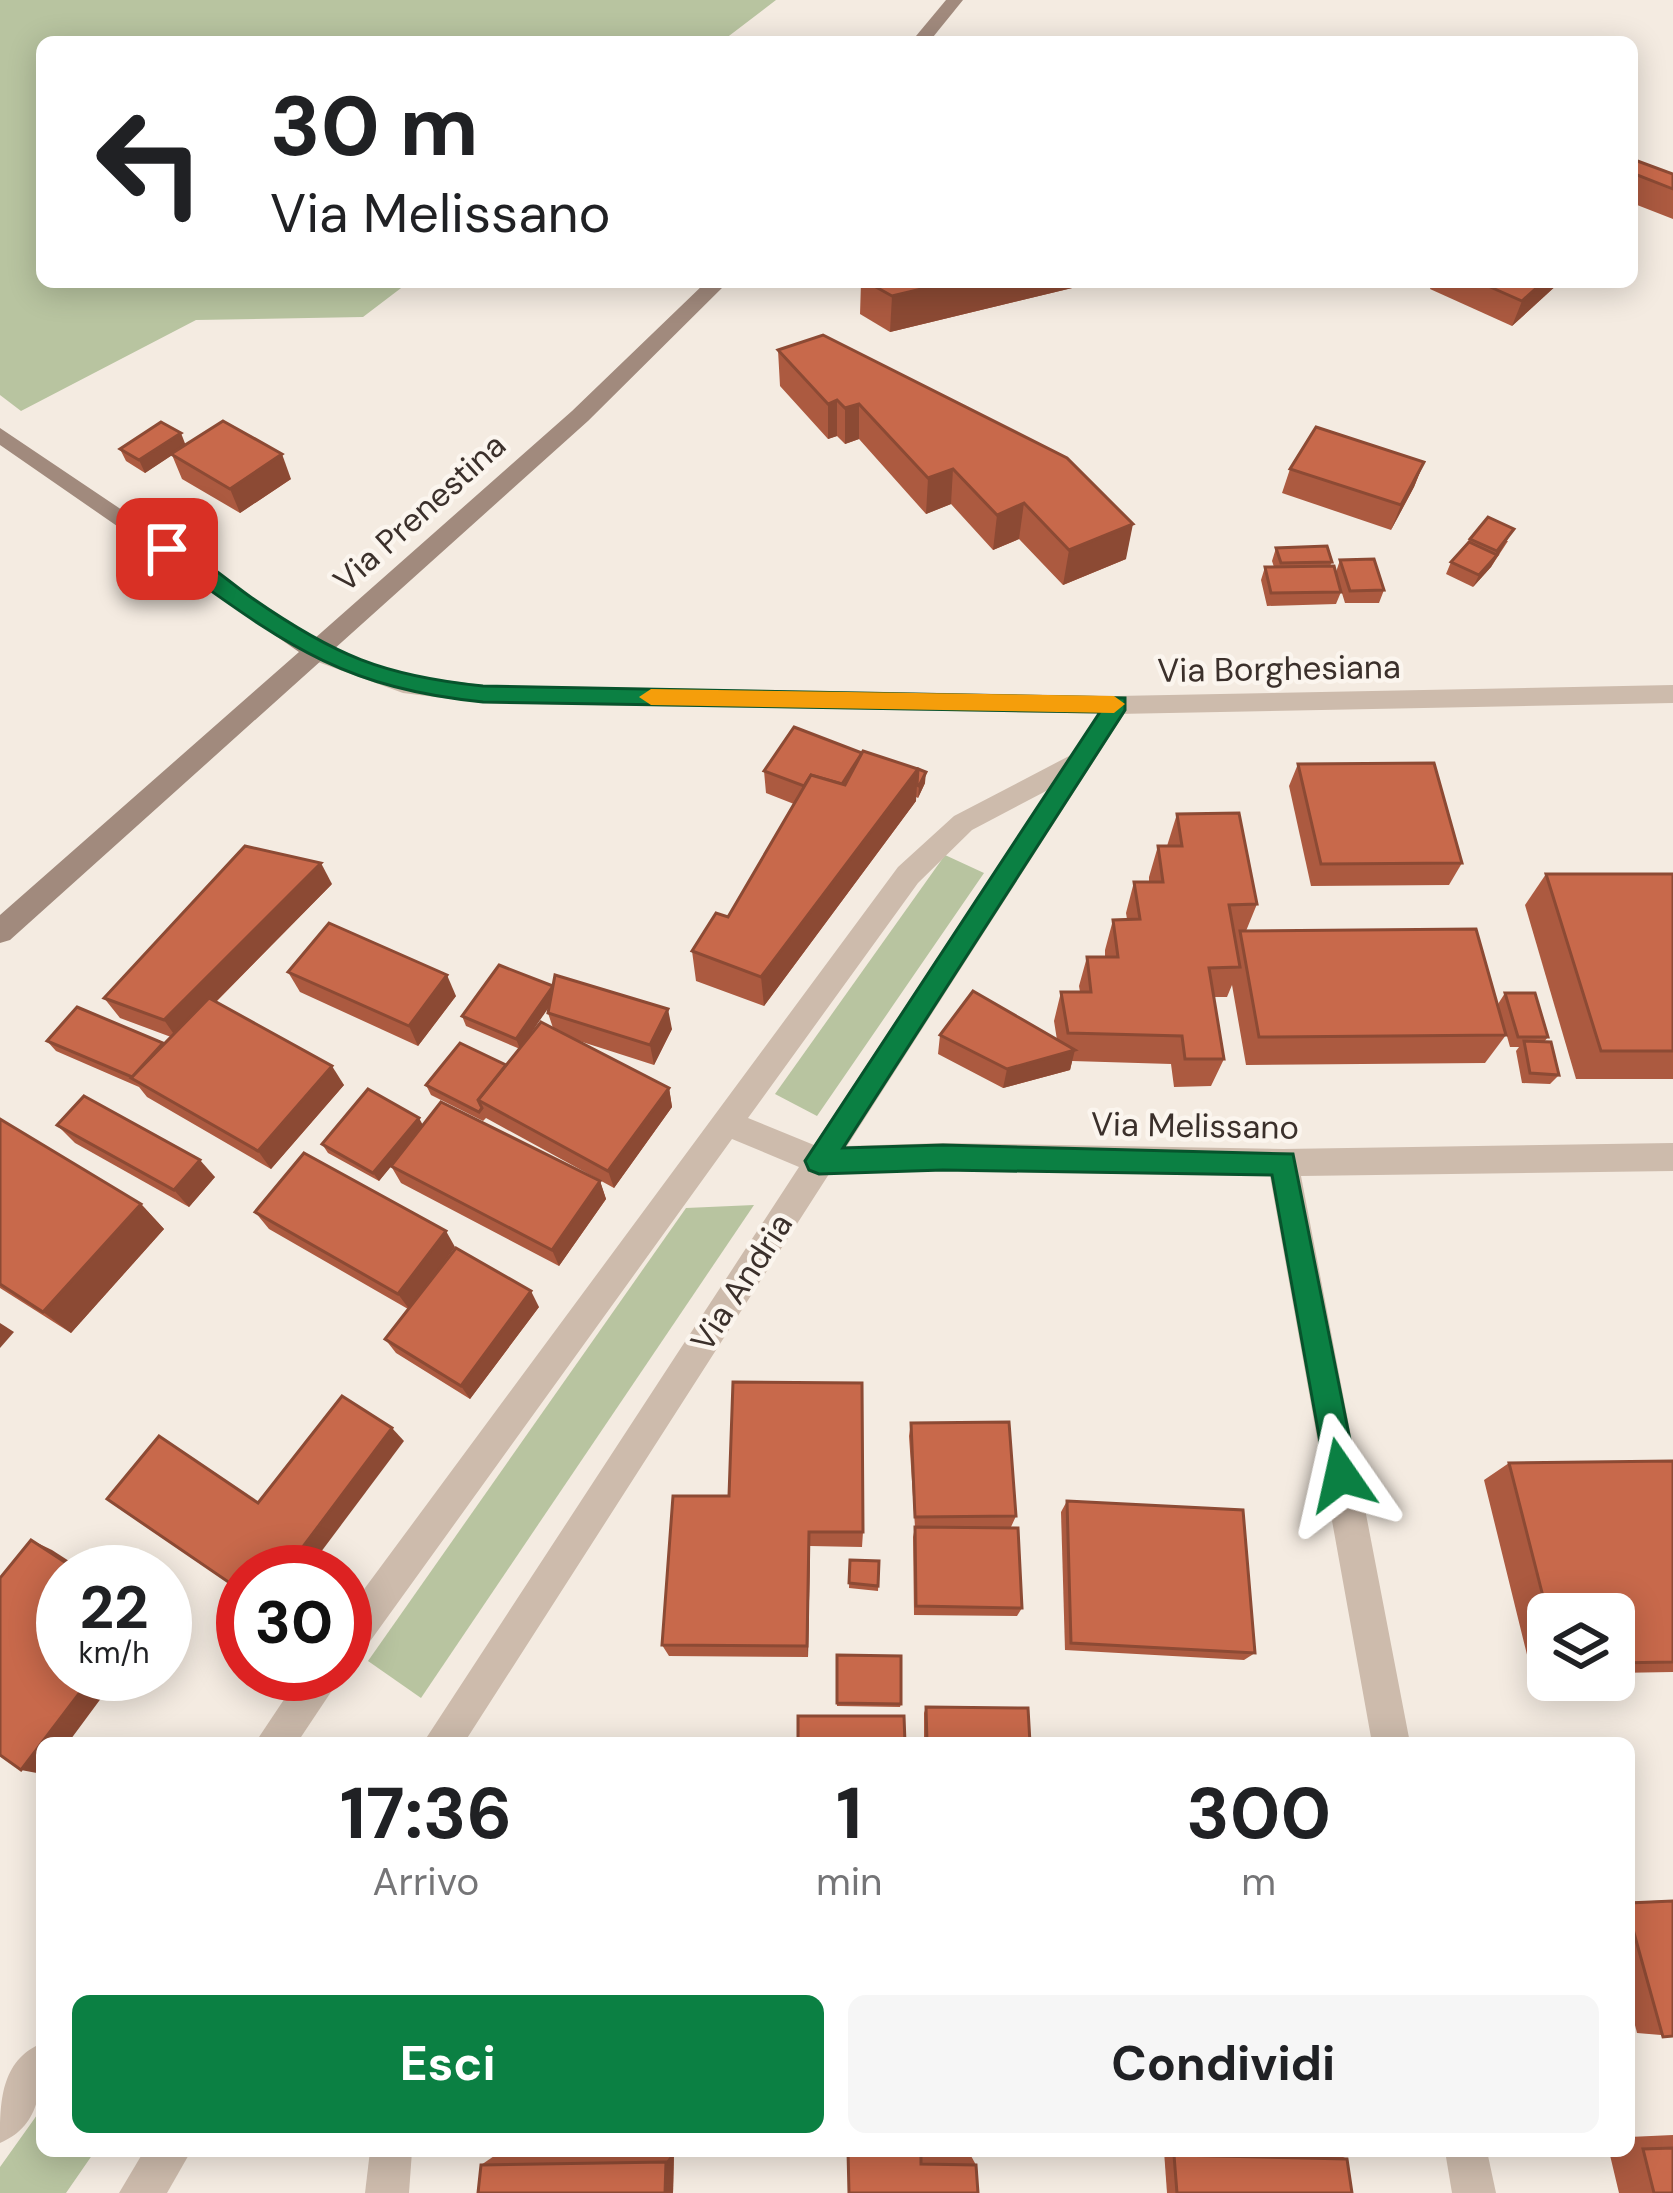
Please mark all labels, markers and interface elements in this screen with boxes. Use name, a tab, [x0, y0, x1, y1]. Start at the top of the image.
text: 30 m	[270, 72, 479, 181]
icon: left	[72, 84, 228, 240]
text: Via Melissano	[270, 178, 611, 249]
street label: Via Prenestina	[324, 424, 515, 601]
pin	[116, 498, 218, 600]
icon: arrive	[134, 516, 200, 582]
street label: Via Borghesiana	[1157, 645, 1401, 692]
street label: Via Melissano	[1091, 1102, 1299, 1149]
street label: Via Andria	[681, 1205, 802, 1360]
position arrow	[1278, 1412, 1404, 1538]
speed limit sign: 30	[216, 1545, 372, 1701]
text: 22	[79, 1568, 149, 1647]
map controls	[1527, 1593, 1635, 1701]
button: layers	[1527, 1593, 1635, 1701]
text: km/h	[79, 1633, 149, 1672]
text: 17:36	[340, 1767, 512, 1860]
text: 1	[836, 1767, 862, 1860]
text: 300	[1186, 1767, 1331, 1860]
text: Arrivo	[373, 1856, 479, 1907]
text: min	[816, 1856, 882, 1907]
text: m	[1241, 1856, 1276, 1907]
button: Esci	[72, 1995, 824, 2133]
button: Condividi	[848, 1995, 1599, 2133]

